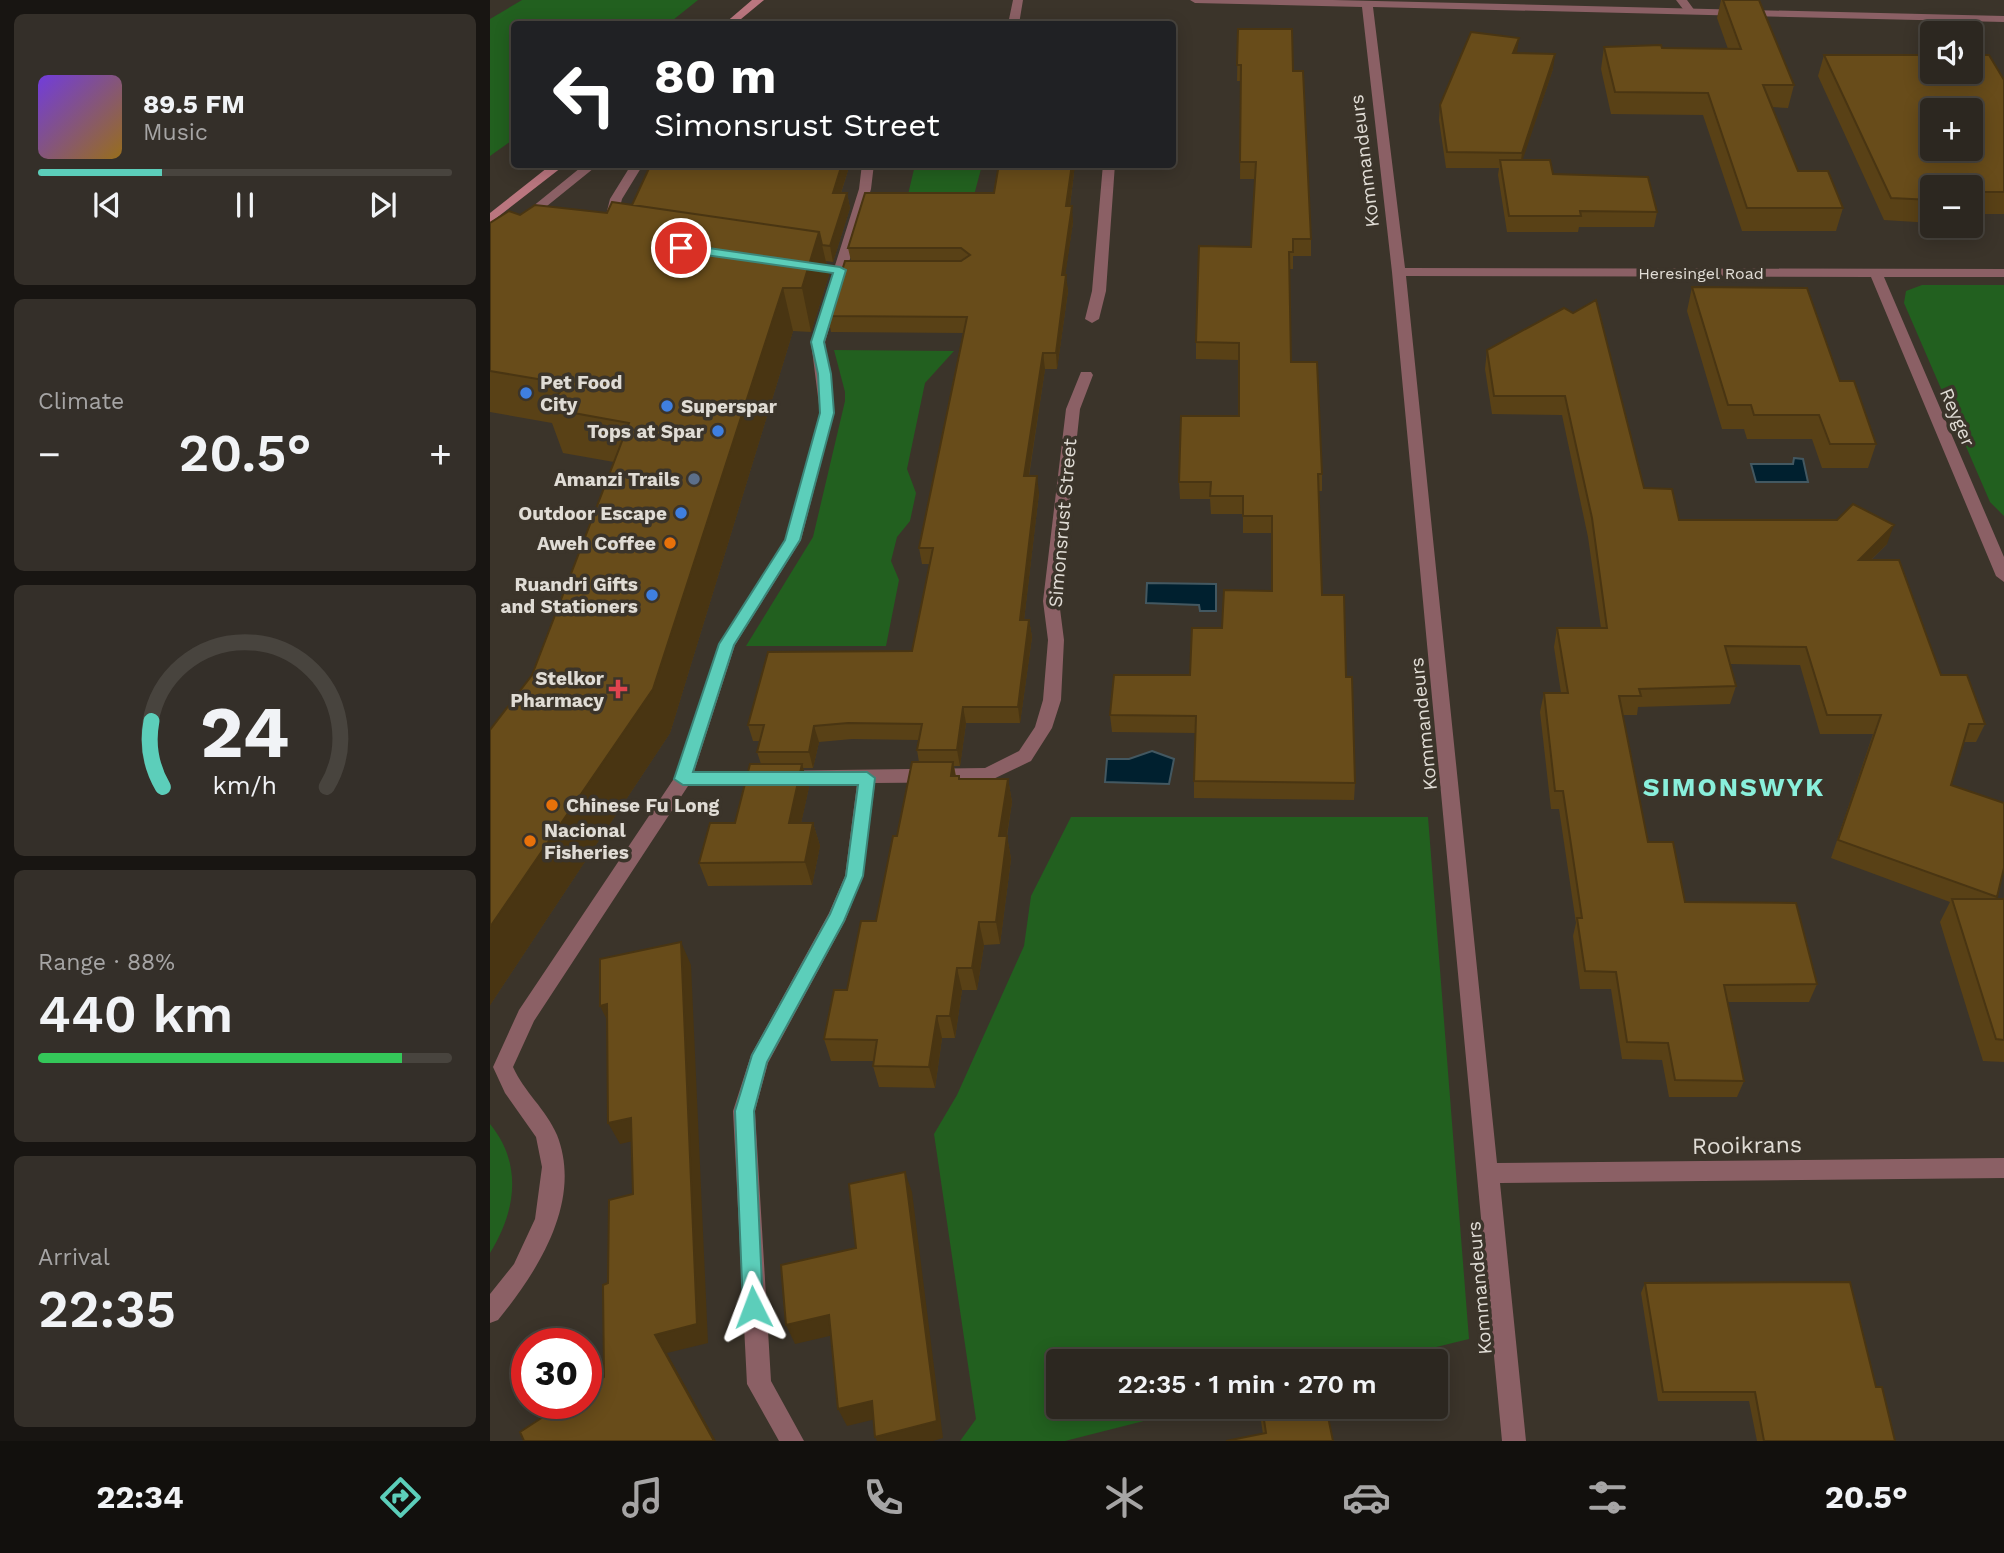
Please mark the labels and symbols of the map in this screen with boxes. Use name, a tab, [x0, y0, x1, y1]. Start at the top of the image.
street label: Kommandeurs	[1345, 93, 1384, 229]
pin	[651, 218, 711, 278]
street label: Heresingel Road	[1638, 264, 1764, 283]
place label: Pet Food City	[540, 371, 622, 416]
street label: Reyger	[1935, 384, 1980, 450]
marker: Pet Food City	[518, 385, 534, 401]
place label: Superspar	[681, 395, 778, 418]
marker: Superspar	[659, 398, 675, 414]
place label: Tops at Spar	[587, 420, 705, 443]
marker: Tops at Spar	[710, 423, 726, 439]
street label: Simonsrust Street	[1044, 438, 1081, 608]
place label: Amanzi Trails	[554, 468, 680, 491]
marker: Amanzi Trails	[686, 471, 702, 487]
place label: Outdoor Escape	[518, 502, 667, 525]
marker: Outdoor Escape	[673, 505, 689, 521]
place label: Aweh Coffee	[537, 532, 656, 555]
marker: Aweh Coffee	[662, 535, 678, 551]
place label: Ruandri Gifts and Stationers	[500, 573, 638, 618]
marker: Ruandri Gifts and Stationers	[644, 587, 660, 603]
street label: Kommandeurs	[1405, 656, 1442, 792]
place label: Stelkor Pharmacy	[510, 667, 605, 712]
marker: Stelkor Pharmacy	[610, 681, 626, 697]
district label: SIMONSWYK	[1643, 772, 1825, 802]
place label: Chinese Fu Long	[566, 794, 720, 817]
marker: Chinese Fu Long	[544, 797, 560, 813]
place label: Nacional Fisheries	[544, 819, 629, 864]
marker: Nacional Fisheries	[522, 833, 538, 849]
street label: Rooikrans	[1692, 1131, 1802, 1160]
street label: Kommandeurs	[1462, 1220, 1497, 1356]
position arrow	[716, 1270, 790, 1344]
speed limit sign: 30	[511, 1328, 602, 1419]

